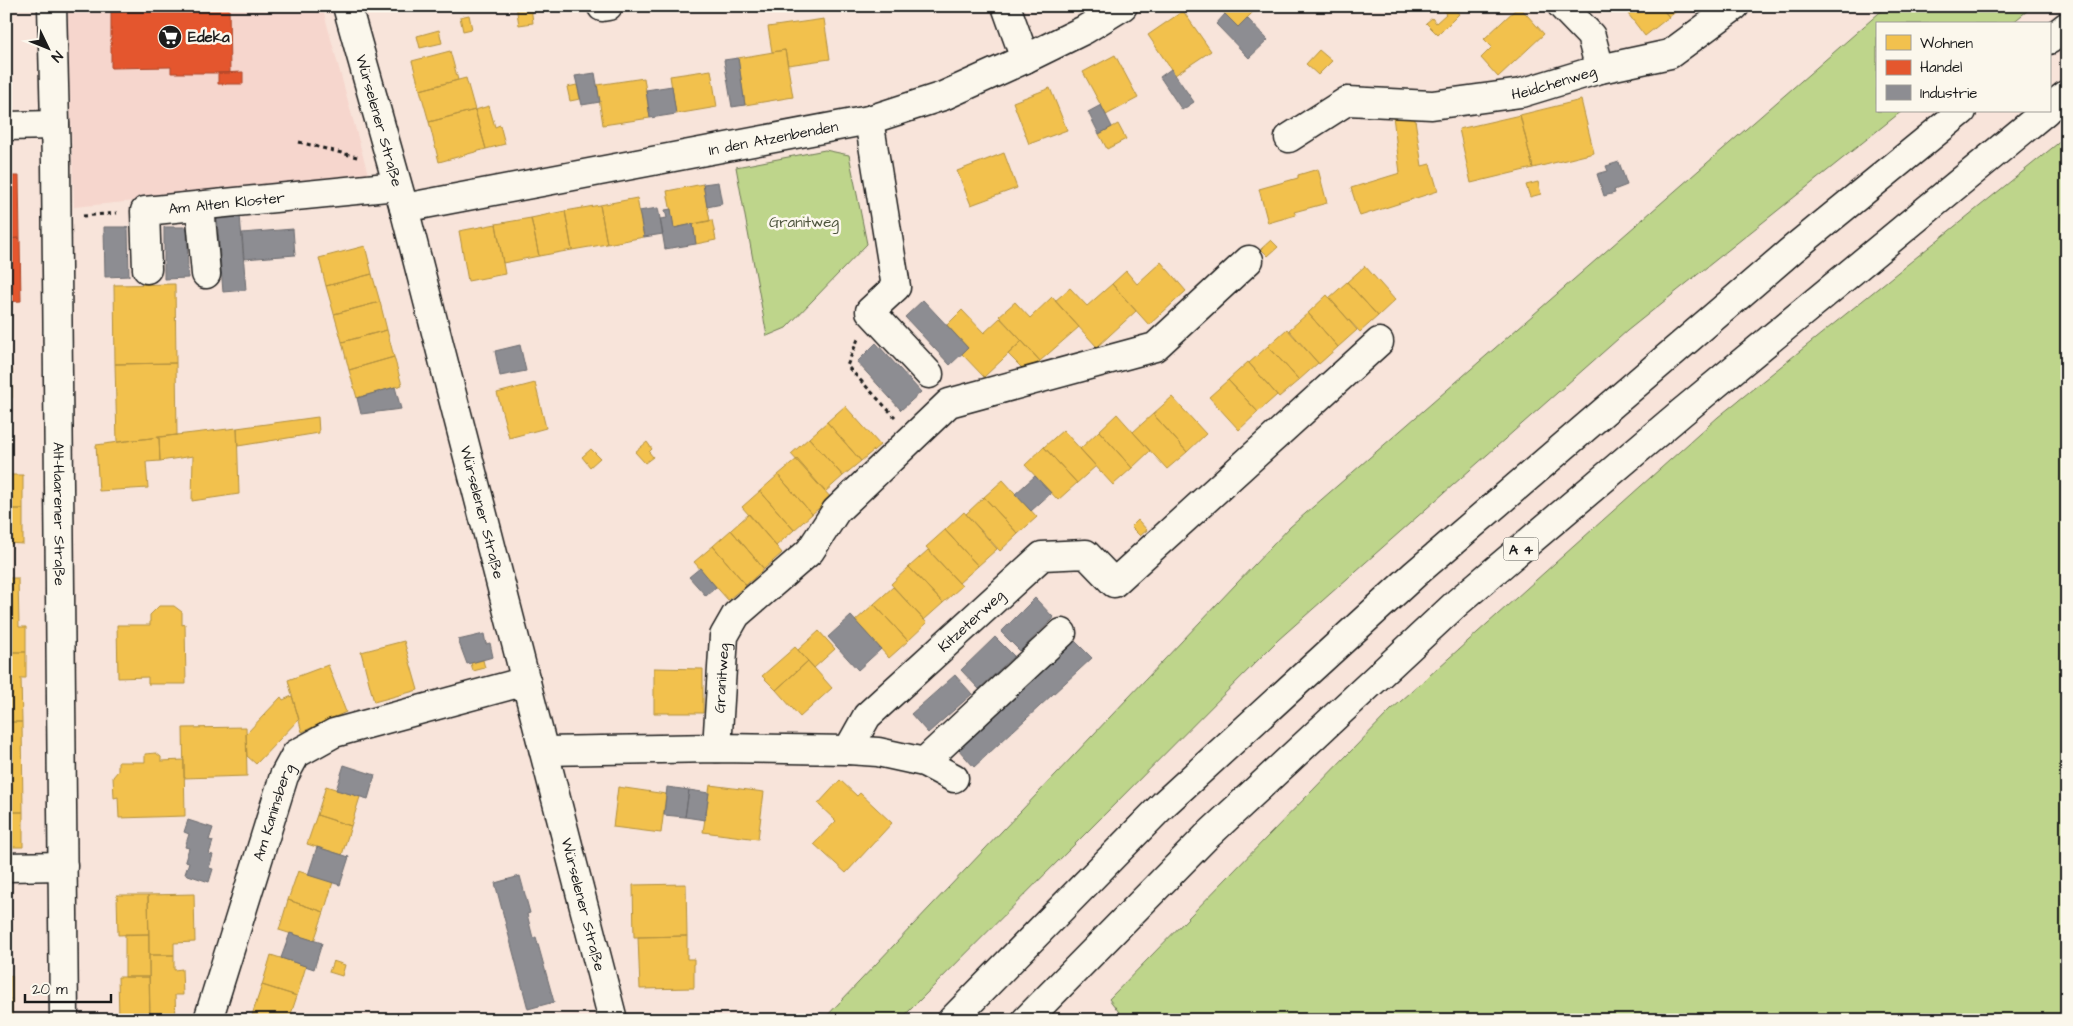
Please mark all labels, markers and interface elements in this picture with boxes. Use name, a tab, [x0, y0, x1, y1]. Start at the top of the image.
north arrow	[22, 22, 72, 72]
legend	[1876, 22, 2050, 112]
supermarket icon: Edeka	[157, 24, 183, 50]
place label: Edeka	[188, 27, 230, 48]
text: Wohnen	[1920, 33, 1974, 54]
text: N	[46, 46, 67, 66]
street label: Würselener Straße	[350, 52, 407, 189]
text: Handel	[1920, 57, 1962, 78]
street label: Heidchenweg	[1510, 61, 1600, 105]
text: Industrie	[1920, 83, 1977, 104]
street label: In den Atzenbenden	[707, 116, 840, 161]
street label: Am Alten Kloster	[167, 187, 286, 220]
park label: Granitweg	[769, 212, 839, 234]
street label: Alt-Haarener Straße	[48, 442, 70, 586]
street label: Würselener Straße	[455, 444, 509, 581]
road number: A 4	[1504, 538, 1538, 560]
street label: Kitzeterweg	[934, 585, 1010, 657]
street label: Granitweg	[709, 642, 736, 714]
street label: Am Kaninsberg	[248, 759, 301, 864]
street label: Würselener Straße	[556, 836, 610, 973]
scale bar	[25, 971, 111, 1003]
text: 20 m	[32, 979, 68, 1000]

